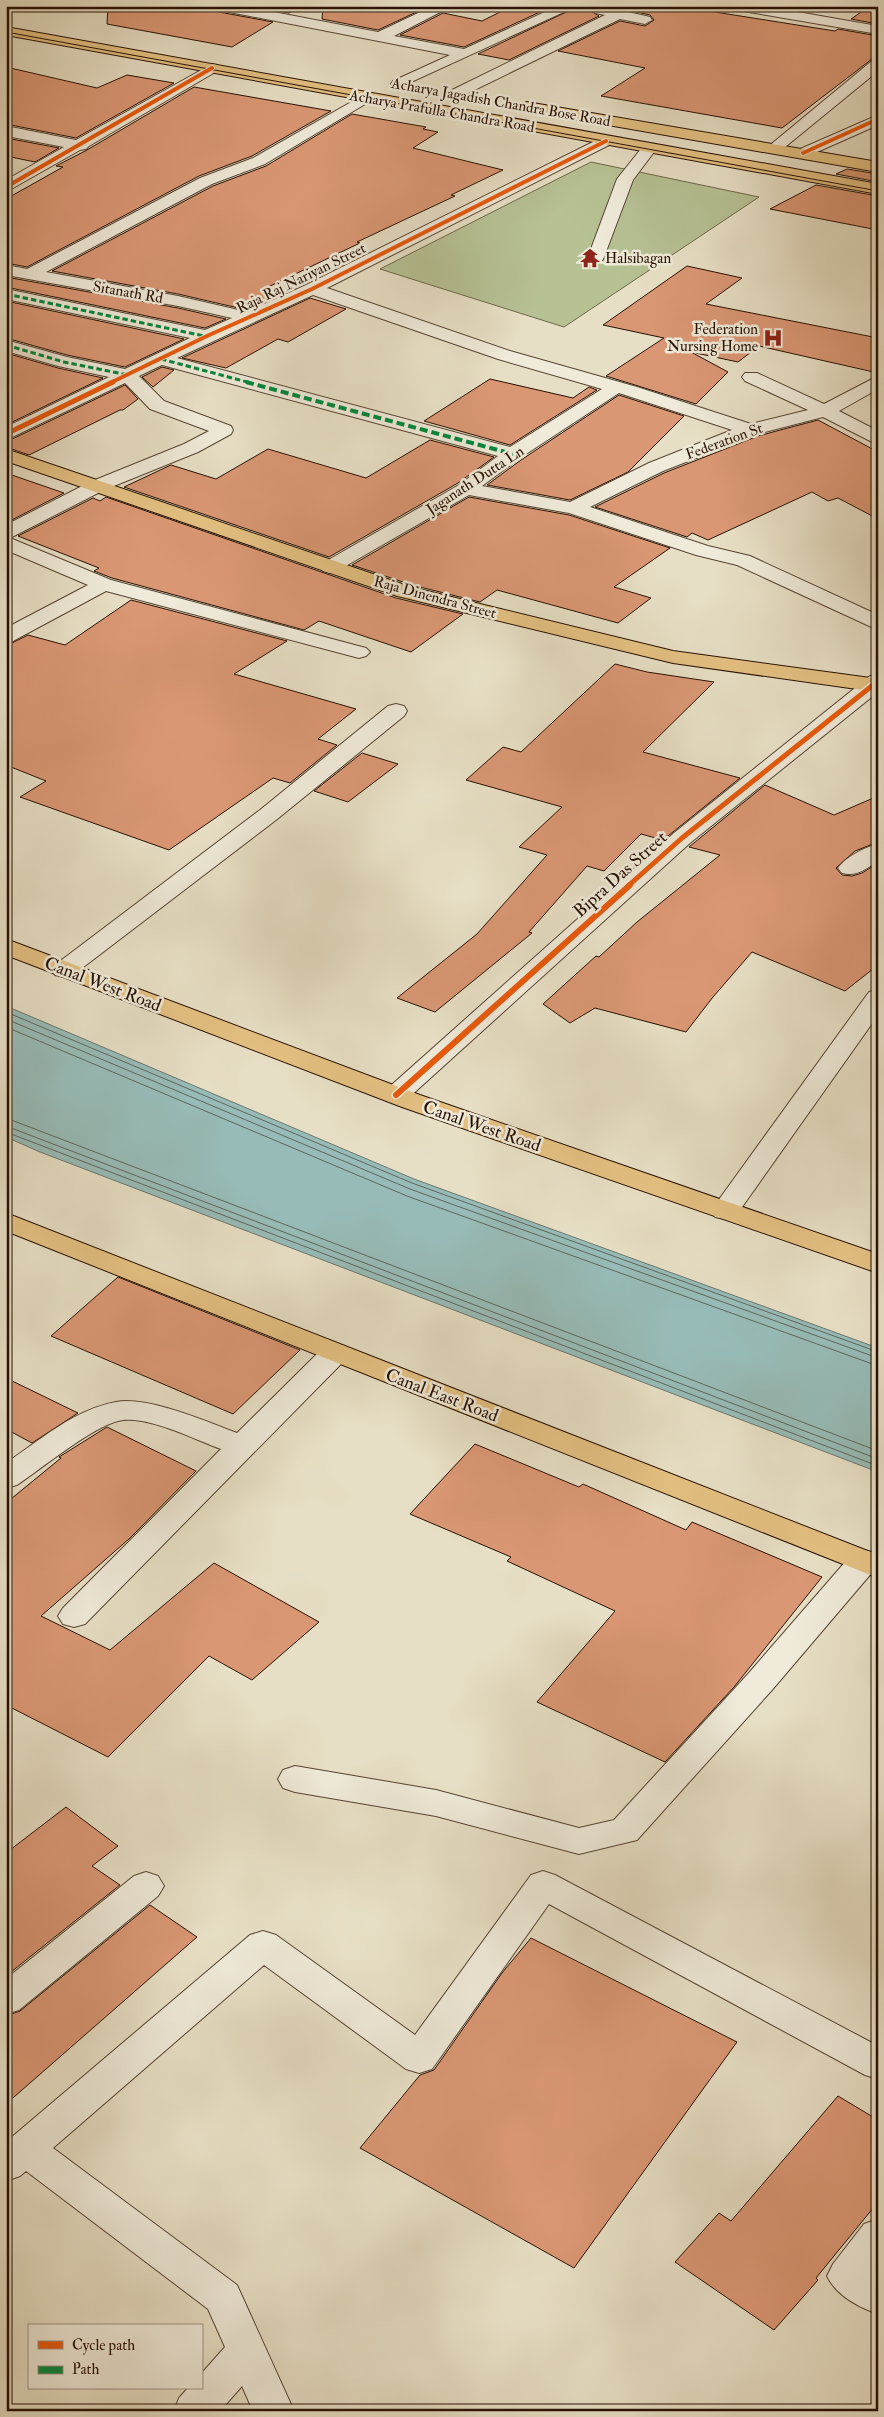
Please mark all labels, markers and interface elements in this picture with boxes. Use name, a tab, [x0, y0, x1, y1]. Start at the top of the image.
street label: Acharya Jagadish Chandra Bose Road	[389, 74, 612, 132]
street label: Acharya Prafulla Chandra Road	[347, 86, 536, 137]
street label: Raja Raj Nariyan Street	[233, 239, 369, 318]
temple icon: Halsibagan	[579, 247, 601, 269]
place label: Halsibagan	[605, 249, 671, 268]
street label: Sitanath Rd	[91, 277, 165, 308]
place label: Federation Nursing Home	[667, 320, 758, 356]
hospital icon: Federation Nursing Home	[762, 327, 784, 349]
street label: Federation St	[683, 419, 766, 464]
street label: Jaganath Dutta Ln	[422, 442, 529, 520]
street label: Raja Dinendra Street	[372, 572, 498, 623]
street label: Bipra Das Street	[569, 826, 672, 923]
street label: Canal West Road	[41, 952, 165, 1017]
street label: Canal West Road	[420, 1096, 544, 1157]
street label: Canal East Road	[382, 1363, 502, 1428]
legend	[28, 2324, 202, 2390]
text: Cycle path	[72, 2336, 135, 2356]
text: Path	[72, 2360, 99, 2379]

